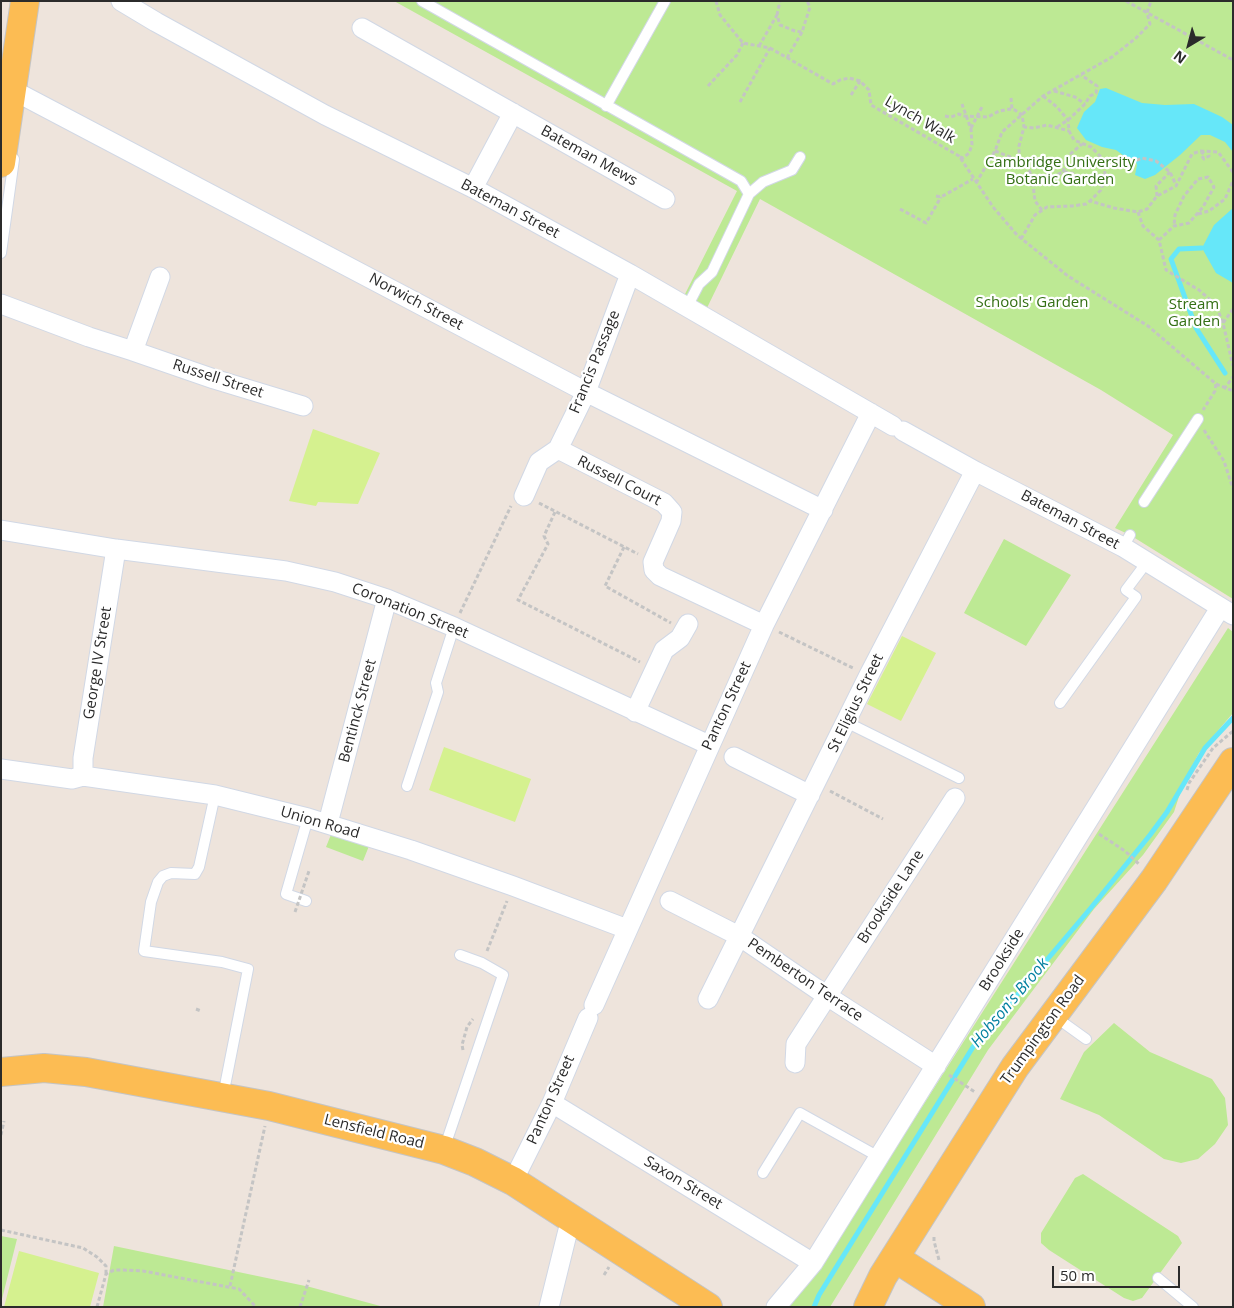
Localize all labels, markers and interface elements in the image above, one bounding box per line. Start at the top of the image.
north arrow [1164,20,1214,70]
text: N [1169,46,1190,68]
street label: Lynch Walk [881,93,959,147]
street label: Bateman Mews [537,122,641,190]
park label: Cambridge University Botanic Garden [985,154,1135,189]
street label: Bateman Street [458,175,562,243]
street label: Norwich Street [366,270,466,334]
park label: Schools' Garden [976,294,1088,312]
park label: Stream Garden [1168,296,1220,331]
street label: Francis Passage [566,308,624,416]
street label: Russell Street [170,356,266,402]
street label: Russell Court [574,452,664,510]
street label: Bateman Street [1018,486,1122,554]
street label: Coronation Street [349,579,471,643]
street label: George IV Street [80,605,116,721]
street label: St Eligius Street [824,651,888,755]
street label: Bentinck Street [336,657,380,765]
street label: Panton Street [699,659,755,753]
street label: Union Road [278,803,362,843]
street label: Brookside Lane [854,847,928,947]
street label: Brookside [976,925,1028,995]
street label: Pemberton Terrace [744,935,866,1025]
water label: Hobson's Brook [967,955,1053,1051]
street label: Trumpington Road [997,972,1089,1088]
street label: Panton Street [523,1053,579,1147]
street label: Lensfield Road [322,1111,426,1153]
street label: Saxon Street [640,1153,726,1213]
scale bar [1054,1256,1182,1288]
text: 50 m [1060,1265,1095,1285]

